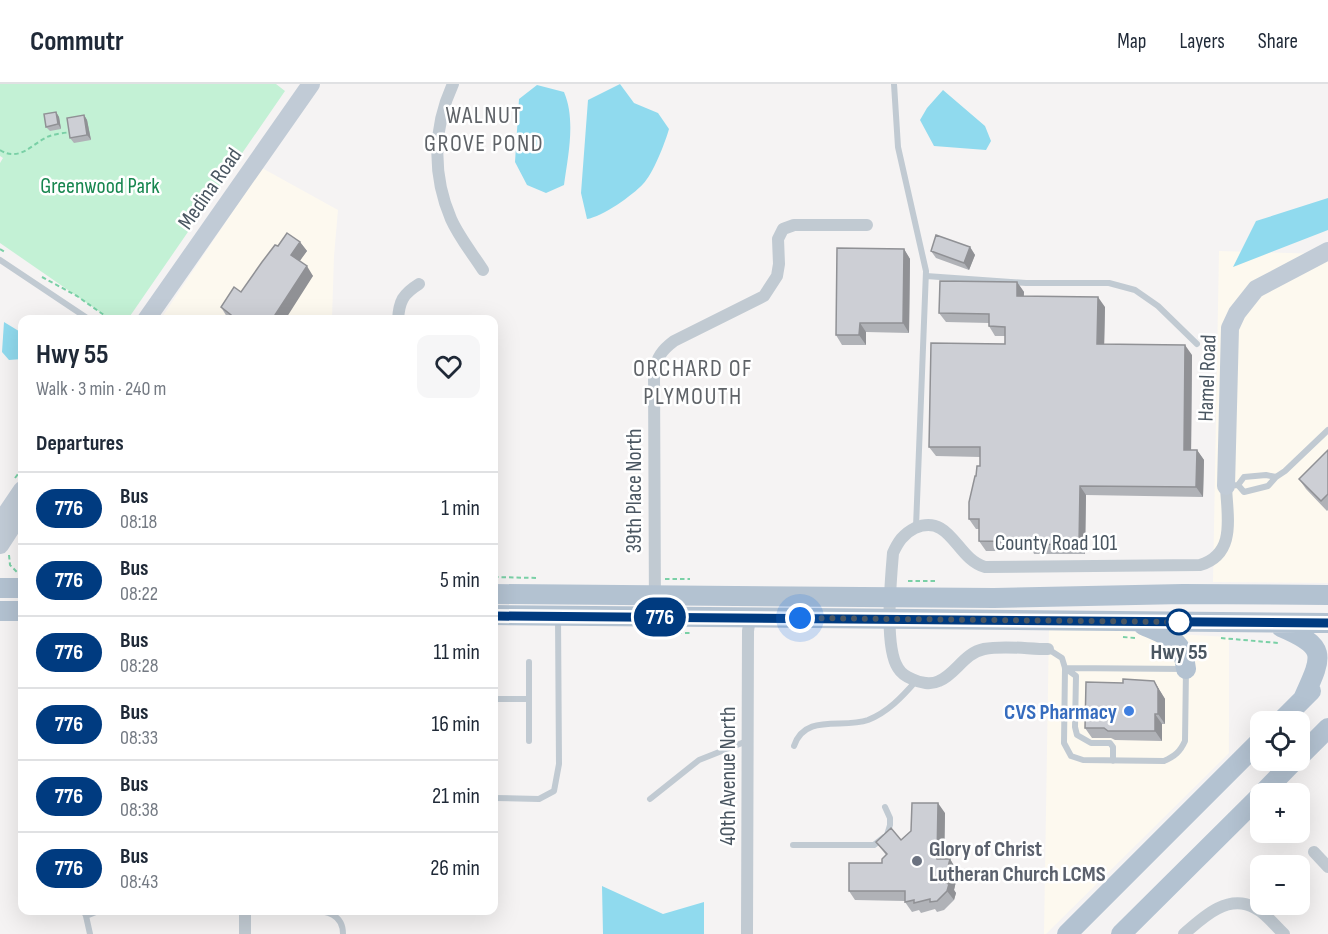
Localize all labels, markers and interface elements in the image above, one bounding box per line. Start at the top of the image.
text: Commutr [30,25,124,58]
text: Map [1117,29,1146,54]
text: Layers [1179,29,1225,54]
text: Share [1258,29,1298,54]
district label: WALNUT GROVE POND [424,101,544,158]
street label: Medina Road [172,143,248,235]
park label: Greenwood Park [40,173,160,200]
street label: Hamel Road [1192,334,1223,422]
button: heart [417,335,480,398]
text: Hwy 55 [36,338,109,371]
district label: ORCHARD OF PLYMOUTH [633,354,753,411]
text: Walk · 3 min · 240 m [36,377,166,401]
street label: 39th Place North [621,429,648,553]
text: Departures [36,430,124,457]
text: Bus [120,483,149,510]
text: 1 min [441,495,480,522]
text: 776 [55,496,83,521]
text: 08:18 [120,510,157,534]
street label: County Road 101 [995,530,1118,557]
text: Bus [120,555,149,582]
text: 5 min [440,567,480,594]
text: 776 [55,568,83,593]
text: 08:22 [120,582,158,606]
line badge: 776 [626,598,694,636]
your location [785,603,815,633]
text: 776 [646,605,674,630]
marker: Hwy 55 [1166,609,1192,635]
text: Bus [120,627,149,654]
text: 11 min [433,639,480,666]
place label: Hwy 55 [1150,639,1208,666]
text: 776 [55,640,83,665]
text: 08:28 [120,654,158,678]
text: Bus [120,699,149,726]
place label: CVS Pharmacy [1004,699,1117,726]
marker: CVS Pharmacy [1122,704,1136,718]
street label: 40th Avenue North [715,707,742,845]
text: 16 min [432,711,480,738]
map controls [1250,711,1310,915]
button: locate [1250,711,1310,771]
text: 776 [55,712,83,737]
text: 08:33 [120,726,158,750]
text: Bus [120,771,149,798]
text: 21 min [432,783,480,810]
button: + [1250,783,1310,843]
text: 776 [55,784,83,809]
text: 08:38 [120,798,159,822]
place label: Glory of Christ Lutheran Church LCMS [929,836,1106,888]
text: Bus [120,843,149,870]
marker: Glory of Christ Lutheran Church LCMS [910,854,924,868]
text: 26 min [430,855,480,882]
button: − [1250,855,1310,915]
text: 776 [55,856,83,881]
text: 08:43 [120,870,158,894]

